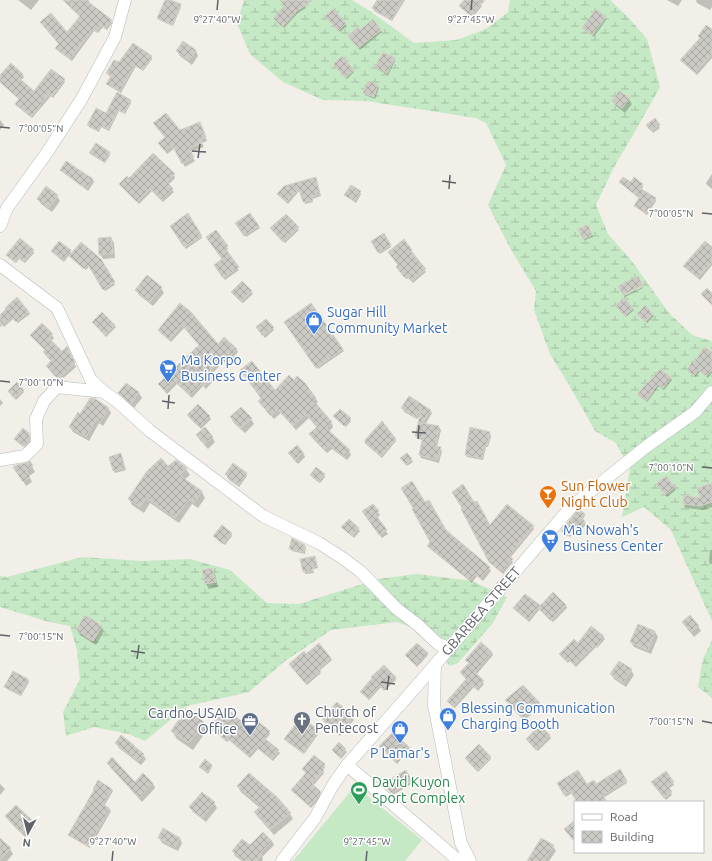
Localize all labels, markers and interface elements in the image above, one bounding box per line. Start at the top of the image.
text: 9°27'40"W [193,14,241,25]
text: 9°27'45"W [447,14,495,25]
text: 7°00'05"N [19,123,63,134]
text: 7°00'05"N [649,208,693,219]
place label: Sugar Hill Community Market [327,304,448,336]
shop icon: Sugar Hill Community Market [304,310,324,335]
place label: Ma Korpo Business Center [181,352,282,384]
supermarket icon: Ma Korpo Business Center [158,358,178,383]
text: 7°00'10"N [19,377,63,388]
text: 7°00'10"N [649,462,693,473]
place label: Sun Flower Night Club [561,478,631,510]
bar icon: Sun Flower Night Club [538,484,558,509]
place label: Ma Nowah's Business Center [563,522,664,554]
supermarket icon: Ma Nowah's Business Center [540,528,560,553]
street label: GBARBEA STREET [438,563,524,659]
text: 7°00'15"N [19,631,63,642]
place label: Blessing Communication Charging Booth [461,700,615,732]
place label: Church of Pentecost [315,704,379,736]
place label: Cardno-USAID Office [148,705,237,737]
shop icon: Blessing Communication Charging Booth [438,706,458,731]
church icon: Church of Pentecost [292,710,312,735]
office icon: Cardno-USAID Office [240,711,260,736]
text: 7°00'15"N [649,716,693,727]
shop icon: P Lamar's [390,719,410,744]
place label: P Lamar's [370,745,430,761]
place label: David Kuyon Sport Complex [372,774,465,806]
sports icon: David Kuyon Sport Complex [349,780,369,805]
legend [574,801,704,853]
text: Road [610,810,638,823]
north arrow [8,813,48,853]
text: Building [610,830,654,843]
text: N [22,836,32,849]
text: 9°27'40"W [89,836,137,847]
text: 9°27'45"W [343,836,391,847]

